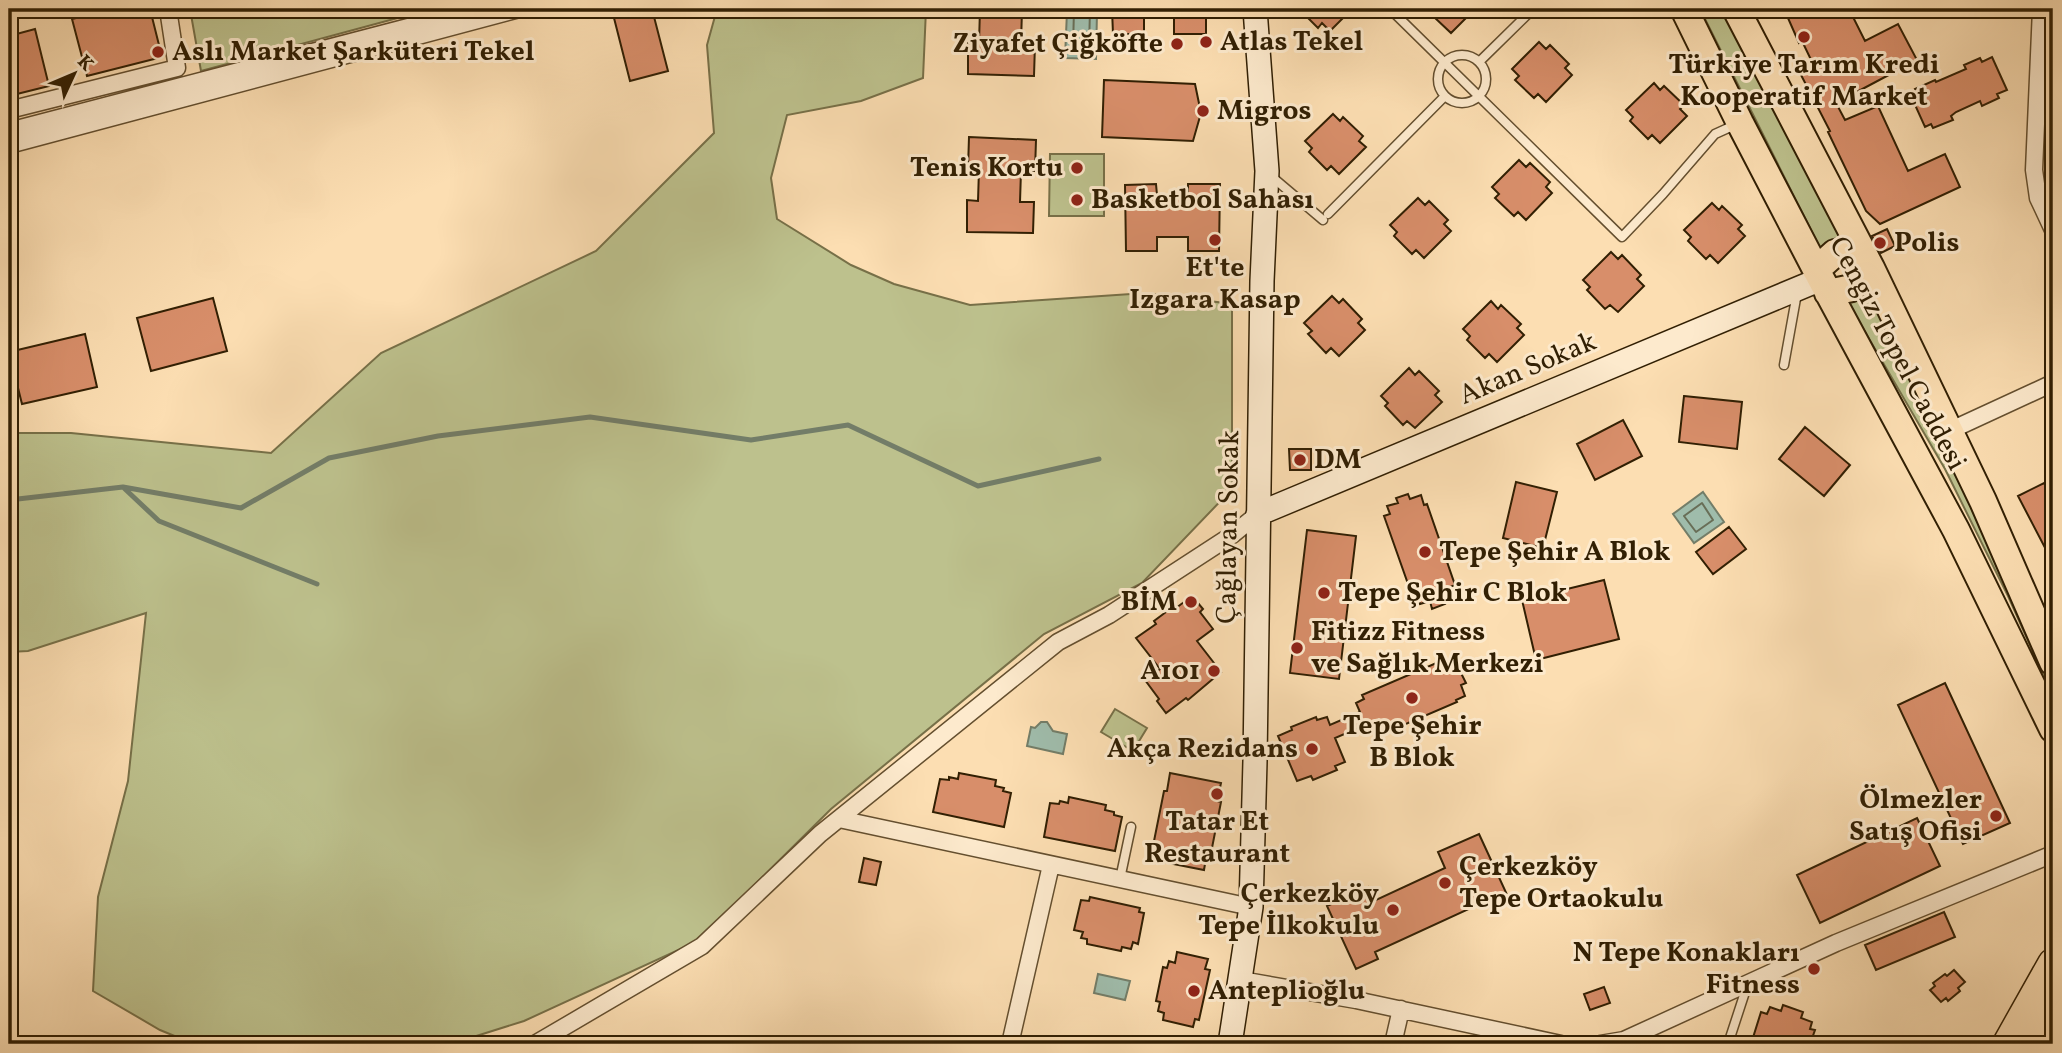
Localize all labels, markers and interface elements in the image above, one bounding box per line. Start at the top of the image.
place label: Atlas Tekel [1220,23,1363,62]
place label: Ziyafet Çiğköfte [952,25,1163,64]
marker: Türkiye Tarım Kredi Kooperatif Market [1796,29,1812,45]
place label: Aslı Market Şarküteri Tekel [172,33,534,72]
marker: Atlas Tekel [1198,34,1214,50]
marker: Ziyafet Çiğköfte [1169,36,1185,52]
north arrow [38,38,108,108]
marker: Aslı Market Şarküteri Tekel [150,44,166,60]
place label: Türkiye Tarım Kredi Kooperatif Market [1668,46,1940,117]
text: K [71,50,99,78]
place label: Migros [1217,92,1312,131]
marker: Migros [1195,103,1211,119]
place label: Tenis Kortu [910,149,1063,188]
marker: Tenis Kortu [1069,160,1085,176]
place label: Basketbol Sahası [1091,181,1314,220]
marker: Basketbol Sahası [1069,192,1085,208]
place label: Polis [1894,224,1960,263]
street label: Cengiz Topel Caddesi [1819,230,1975,478]
marker: Et'te Izgara Kasap [1207,232,1223,248]
marker: Polis [1872,235,1888,251]
place label: Et'te Izgara Kasap [1129,249,1301,320]
street label: Akan Sokak [1453,323,1603,415]
street label: Çağlayan Sokak [1208,430,1250,624]
place label: DM [1314,441,1361,480]
marker: DM [1292,452,1308,468]
place label: Tepe Şehir A Blok [1439,533,1670,572]
marker: Tepe Şehir A Blok [1417,544,1433,560]
place label: Tepe Şehir C Blok [1338,574,1568,613]
place label: BİM [1120,583,1177,622]
marker: Tepe Şehir C Blok [1316,585,1332,601]
marker: BİM [1183,594,1199,610]
place label: Fitizz Fitness ve Sağlık Merkezi [1311,613,1544,684]
marker: Fitizz Fitness ve Sağlık Merkezi [1289,640,1305,656]
place label: A101 [1140,652,1200,691]
marker: A101 [1206,663,1222,679]
marker: Tepe Şehir B Blok [1404,690,1420,706]
place label: Tepe Şehir B Blok [1342,707,1482,778]
place label: Akça Rezidans [1107,730,1298,769]
marker: Akça Rezidans [1304,741,1320,757]
place label: Ölmezler Satış Ofisi [1849,781,1982,852]
marker: Tatar Et Restaurant [1209,786,1225,802]
place label: Tatar Et Restaurant [1144,803,1290,874]
marker: Ölmezler Satış Ofisi [1988,808,2004,824]
place label: Çerkezköy Tepe Ortaokulu [1459,848,1663,919]
place label: Çerkezköy Tepe İlkokulu [1198,875,1379,946]
marker: Çerkezköy Tepe Ortaokulu [1437,875,1453,891]
marker: Çerkezköy Tepe İlkokulu [1385,902,1401,918]
place label: N Tepe Konakları Fitness [1573,934,1800,1005]
marker: N Tepe Konakları Fitness [1806,961,1822,977]
place label: Anteplioğlu [1208,972,1365,1011]
marker: Anteplioğlu [1186,983,1202,999]

